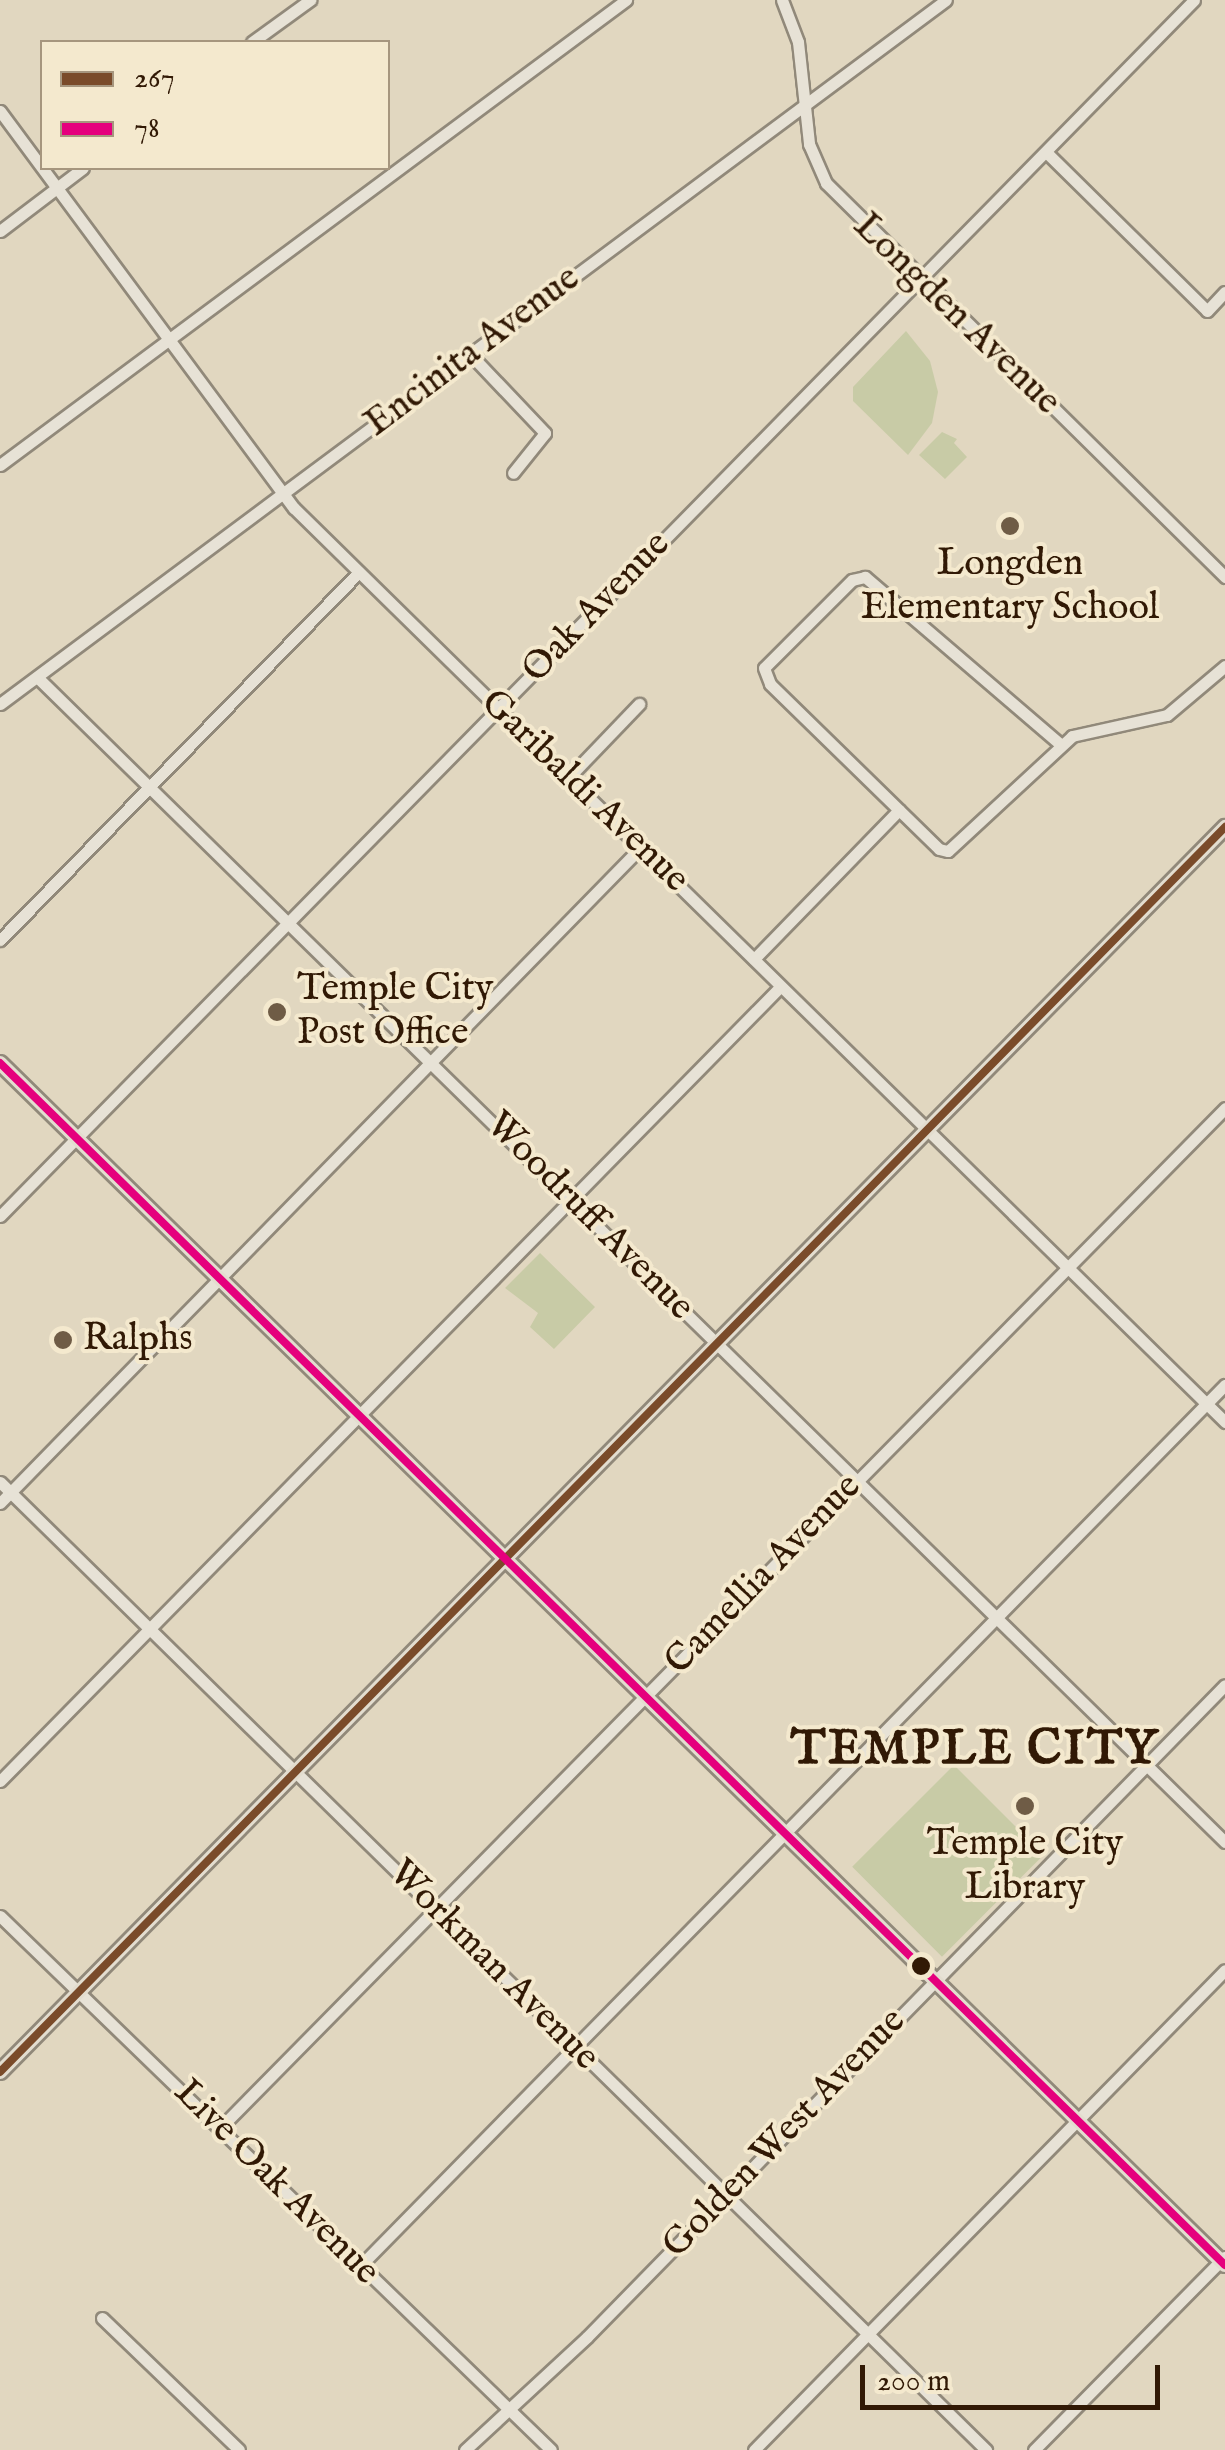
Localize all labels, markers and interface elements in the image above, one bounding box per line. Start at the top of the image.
legend [40,40,390,170]
text: 267 [134,60,175,98]
text: 78 [134,110,160,148]
street label: Longden Avenue [843,205,1069,425]
street label: Encinita Avenue [357,256,589,448]
marker: Longden Elementary School [999,515,1021,537]
street label: Oak Avenue [514,523,680,693]
place label: Longden Elementary School [861,542,1159,632]
street label: Garibaldi Avenue [470,681,698,903]
place label: Temple City Post Office [297,967,493,1056]
marker: Temple City Post Office [266,1001,288,1023]
street label: Woodruff Avenue [475,1103,703,1331]
place label: Ralphs [83,1317,193,1363]
marker: Ralphs [52,1329,74,1351]
street label: Camellia Avenue [657,1465,871,1685]
district label: TEMPLE CITY [791,1722,1159,1780]
marker: Temple City Library [1014,1795,1036,1817]
place label: Temple City Library [927,1822,1123,1912]
street label: Workman Avenue [378,1851,608,2081]
unlabelled marker [911,1956,931,1976]
street label: Golden West Avenue [654,2000,916,2268]
street label: Live Oak Avenue [164,2071,388,2295]
scale bar [865,2345,1165,2407]
text: 200 m [877,2363,950,2401]

